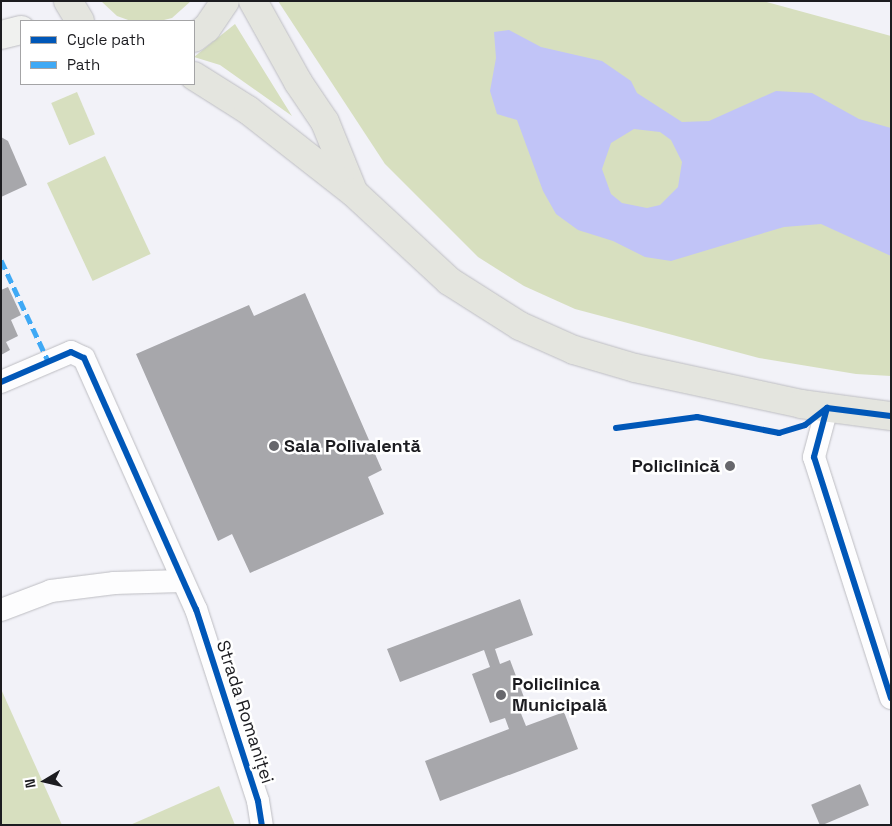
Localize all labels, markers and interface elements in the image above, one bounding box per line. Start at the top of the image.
legend [20,20,195,85]
text: Cycle path [67,30,145,49]
text: Path [67,55,100,74]
place label: Sala Polivalentă [284,435,421,457]
marker: Sala Polivalentă [268,440,280,452]
place label: Policlinică [632,455,720,477]
marker: Policlinică [724,460,736,472]
street label: Strada Romaniței [212,638,278,786]
place label: Policlinica Municipală [512,674,607,716]
marker: Policlinica Municipală [494,688,508,702]
north arrow [20,756,70,806]
text: N [21,777,40,789]

